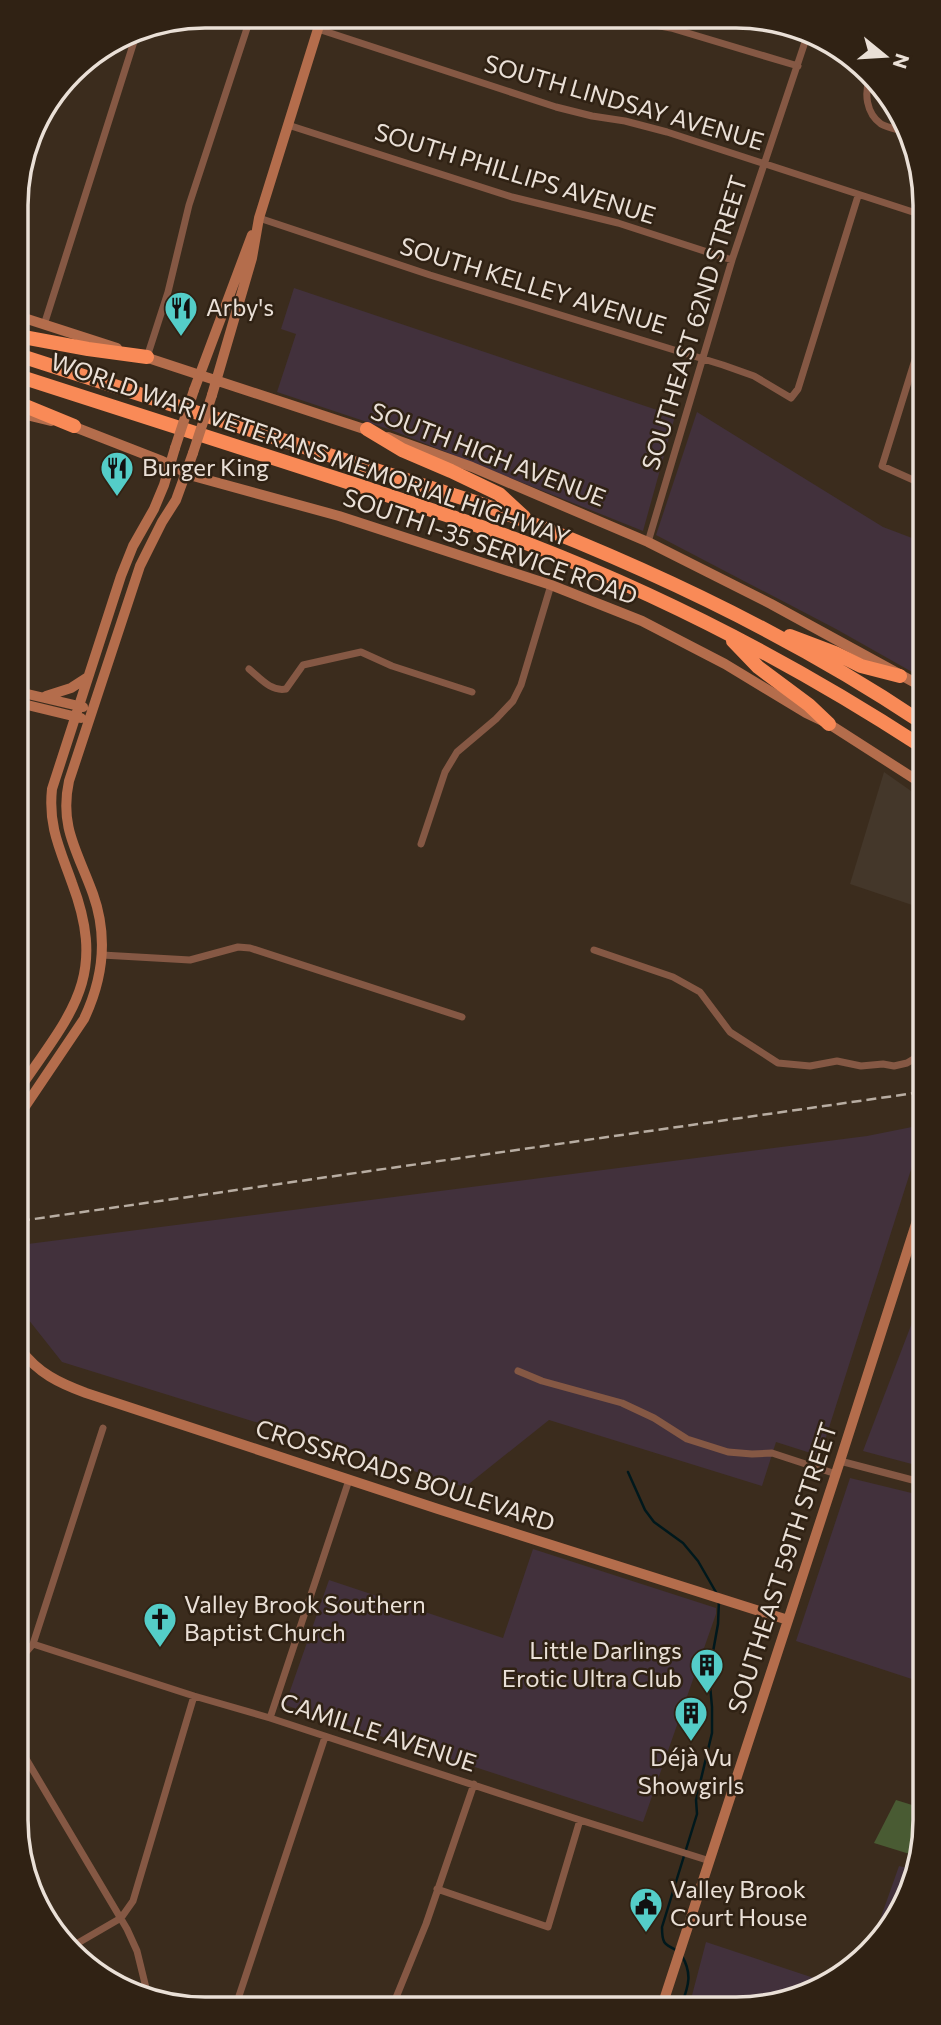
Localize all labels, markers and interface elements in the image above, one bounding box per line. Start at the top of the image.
north arrow [850,21,920,91]
street label: SOUTH LINDSAY AVENUE [481,48,768,155]
text: N [889,51,915,72]
street label: SOUTH PHILLIPS AVENUE [371,116,659,229]
street label: SOUTHEAST 62ND STREET [635,172,752,473]
street label: SOUTH KELLEY AVENUE [397,230,670,339]
restaurant icon: Arby's [162,289,200,338]
place label: Arby's [206,292,274,321]
street label: WORLD WAR I VETERANS MEMORIAL HIGHWAY [47,346,574,551]
street label: SOUTH HIGH AVENUE [367,395,610,512]
restaurant icon: Burger King [98,449,136,498]
place label: Burger King [142,452,269,481]
street label: SOUTH I-35 SERVICE ROAD [340,482,641,610]
street label: CROSSROADS BOULEVARD [252,1412,559,1537]
street label: SOUTHEAST 59TH STREET [721,1419,842,1716]
place label: Valley Brook Southern Baptist Church [184,1589,426,1646]
church icon: Valley Brook Southern Baptist Church [141,1600,179,1649]
place label: Little Darlings Erotic Ultra Club [502,1635,682,1692]
building icon: Little Darlings Erotic Ultra Club [688,1646,726,1695]
street label: CAMILLE AVENUE [277,1686,480,1777]
building icon: Déjà Vu Showgirls [672,1694,710,1743]
place label: Déjà Vu Showgirls [638,1742,744,1799]
place label: Valley Brook Court House [670,1874,808,1931]
public building icon: Valley Brook Court House [627,1885,665,1934]

